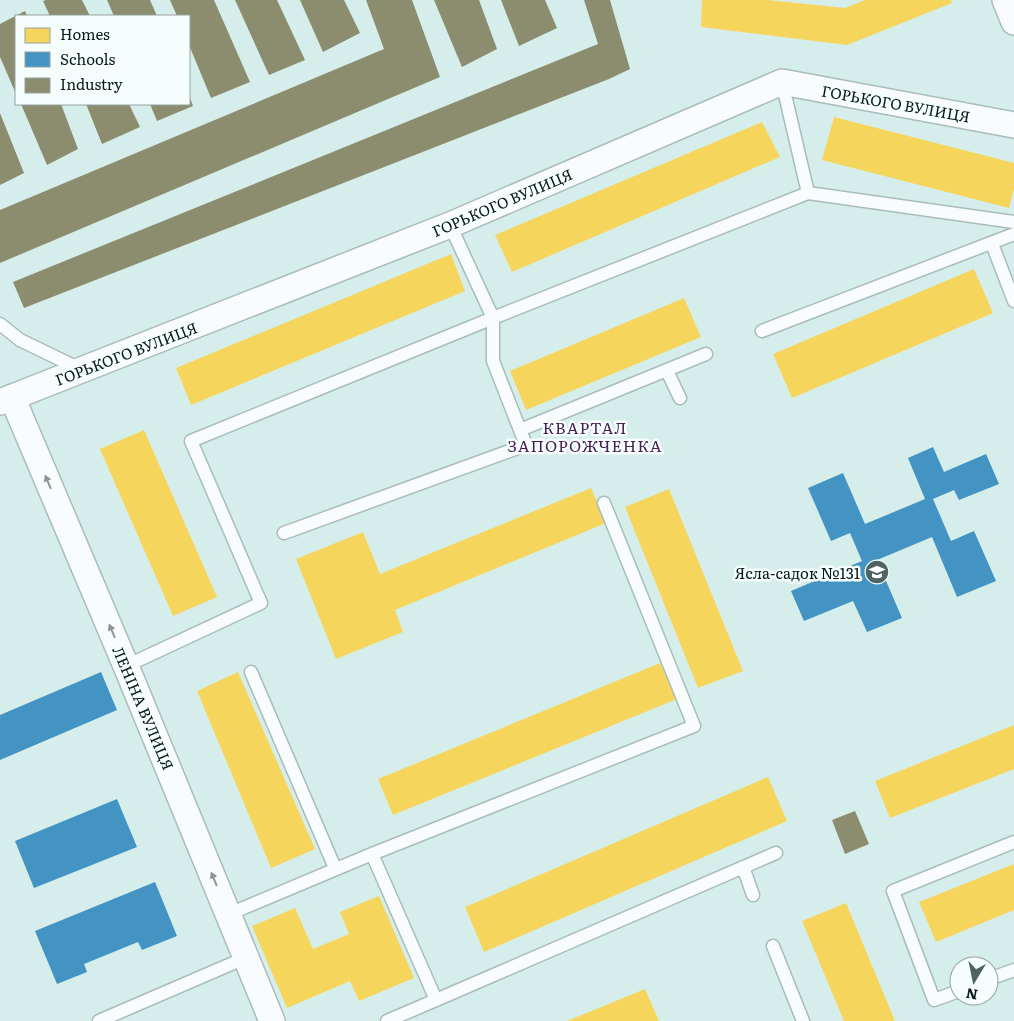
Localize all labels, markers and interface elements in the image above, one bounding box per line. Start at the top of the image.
legend [15,15,190,105]
text: Homes [60,22,110,45]
text: Schools [60,47,116,70]
text: Industry [60,72,123,95]
street label: ГОРЬКОГО ВУЛИЦЯ [820,79,972,127]
street label: ГОРЬКОГО ВУЛИЦЯ [428,162,576,242]
street label: ГОРЬКОГО ВУЛИЦЯ [52,315,200,391]
district label: КВАРТАЛ ЗАПОРОЖЧЕНКА [507,415,663,457]
one-way arrow [43,475,51,489]
school or university icon: Ясла-садок №131 [864,559,890,585]
place label: Ясла-садок №131 [735,561,860,584]
one-way arrow [107,624,115,639]
street label: ЛЕНІНА ВУЛИЦЯ [108,642,180,774]
one-way arrow [210,871,218,886]
north arrow [949,956,999,1006]
text: N [964,984,979,1006]

